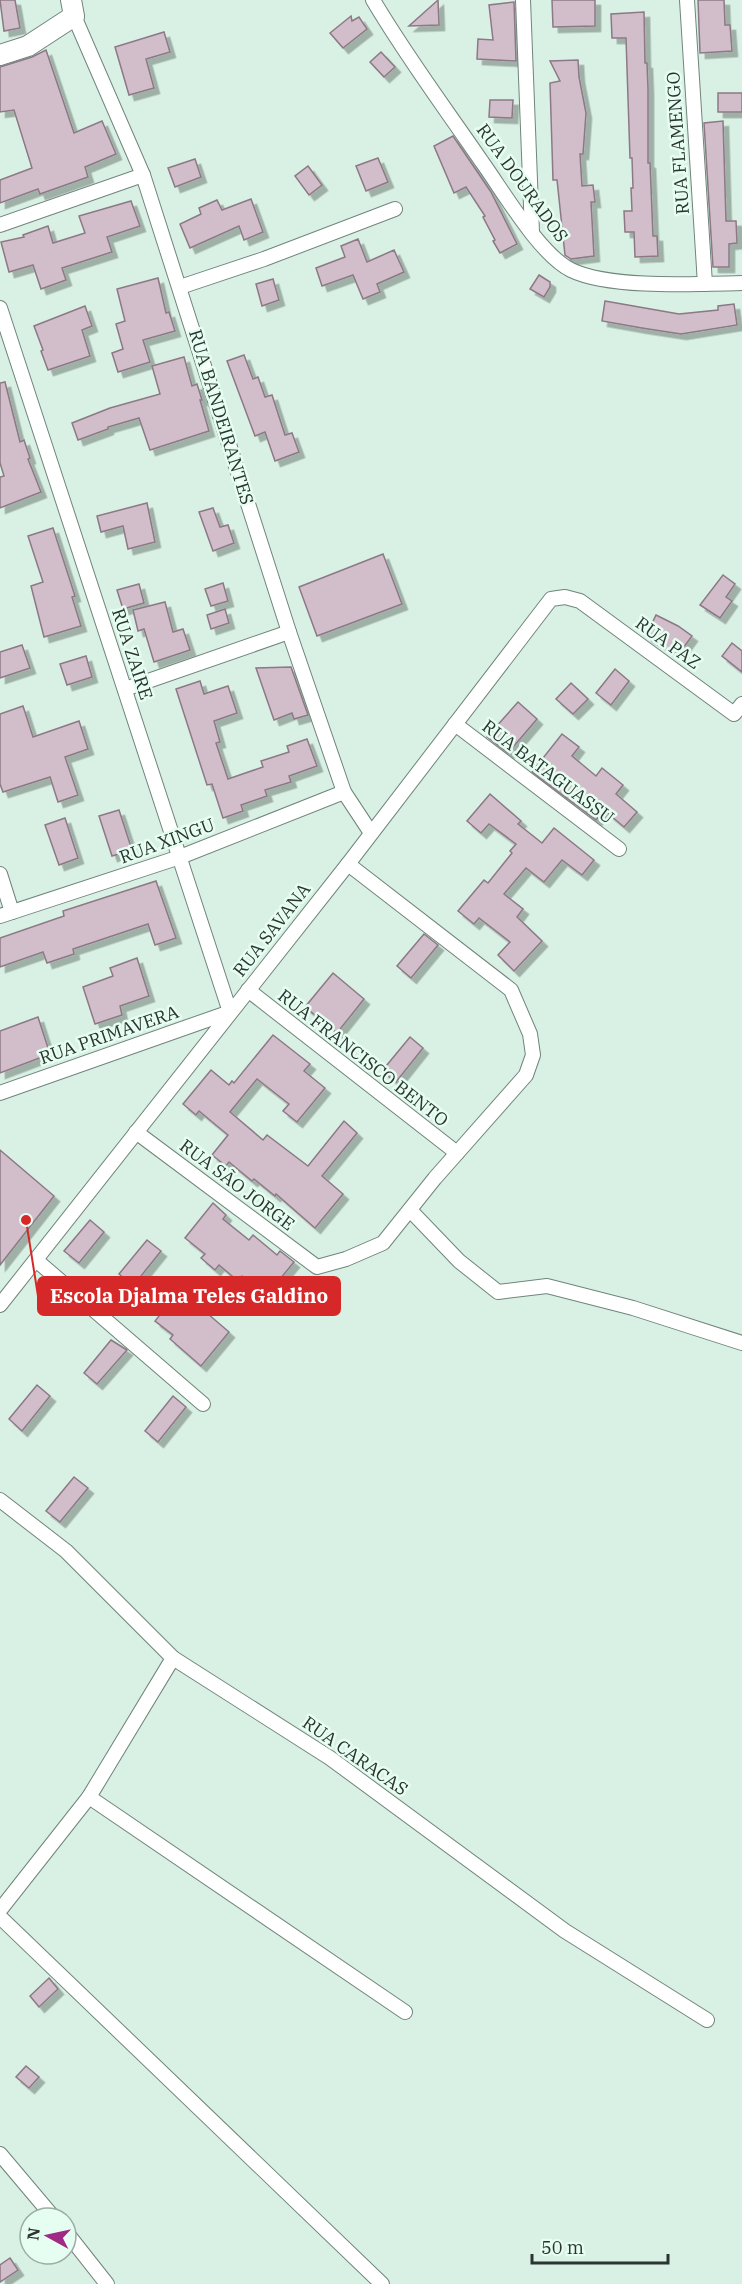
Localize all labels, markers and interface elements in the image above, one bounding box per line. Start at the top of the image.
street label: RUA FLAMENGO [661,71,694,215]
street label: RUA DOURADOS [472,119,573,247]
street label: RUA BANDEIRANTES [184,326,259,507]
street label: RUA ZAIRE [107,605,158,703]
street label: RUA PAZ [631,611,706,674]
street label: RUA BATAGUASSU [478,714,619,829]
street label: RUA XINGU [116,813,218,868]
street label: RUA SAVANA [228,878,316,981]
street label: RUA FRANCISCO BENTO [273,984,453,1131]
street label: RUA PRIMAVERA [36,1000,182,1069]
street label: RUA SÃO JORGE [175,1134,299,1235]
callout: Escola Djalma Teles Galdino [38,1277,340,1315]
text: Escola Djalma Teles Galdino [50,1282,328,1309]
street label: RUA CARACAS [298,1711,412,1800]
north arrow [18,2206,78,2266]
text: N [22,2226,44,2242]
scale bar [532,2227,668,2265]
text: 50 m [541,2236,584,2259]

